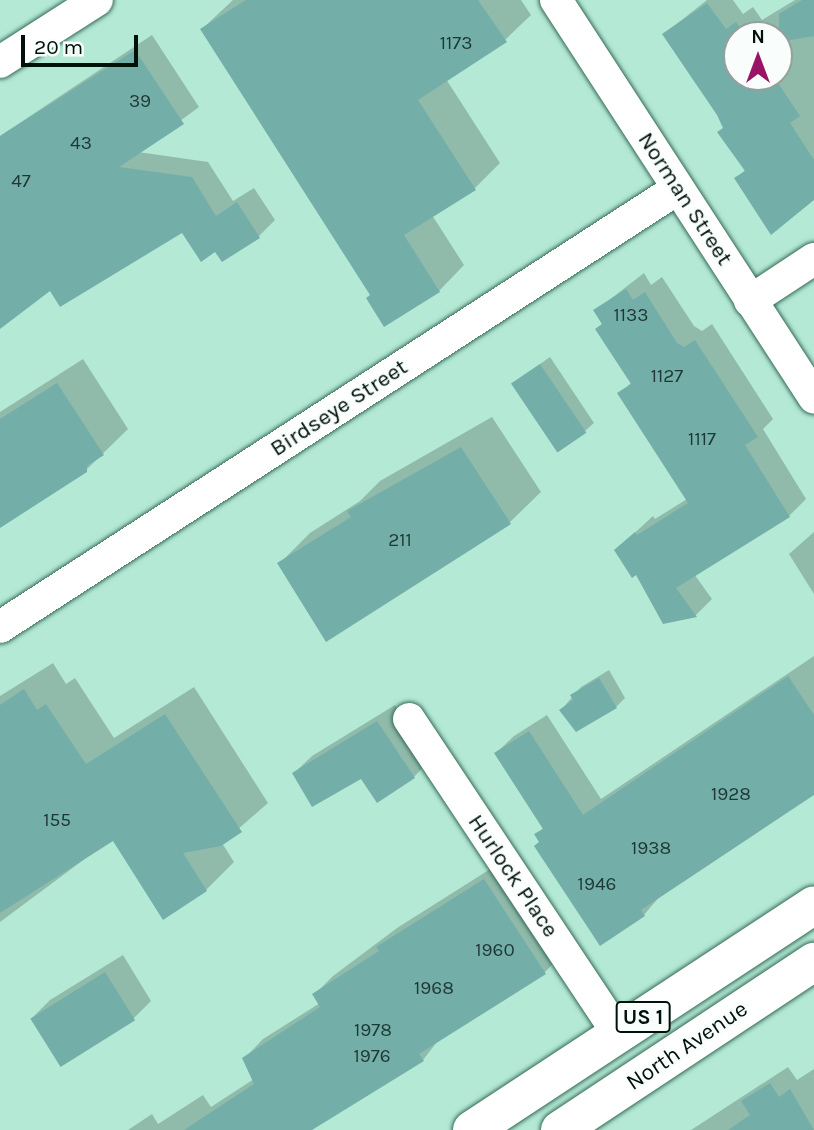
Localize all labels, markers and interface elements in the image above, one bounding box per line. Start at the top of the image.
scale bar [24,21,142,65]
north arrow [723,21,793,91]
text: N [751,26,765,48]
house number: 1173 [440,33,472,55]
text: 20 m [34,35,83,59]
house number: 39 [129,91,151,113]
street label: Norman Street [632,127,738,271]
house number: 43 [70,133,92,155]
house number: 47 [11,171,31,193]
house number: 1133 [614,305,648,327]
street label: Birdseye Street [265,353,413,463]
house number: 1127 [651,366,683,388]
house number: 1117 [688,429,716,451]
house number: 211 [388,530,412,552]
house number: 1928 [711,784,751,806]
street label: Hurlock Place [462,809,564,943]
house number: 155 [43,810,71,832]
house number: 1938 [631,838,671,860]
house number: 1946 [578,874,616,896]
house number: 1960 [475,940,515,962]
house number: 1968 [414,978,454,1000]
street label: North Avenue [621,995,753,1097]
road number: US 1 [615,1000,671,1034]
house number: 1978 [354,1020,392,1042]
house number: 1976 [353,1046,391,1068]

